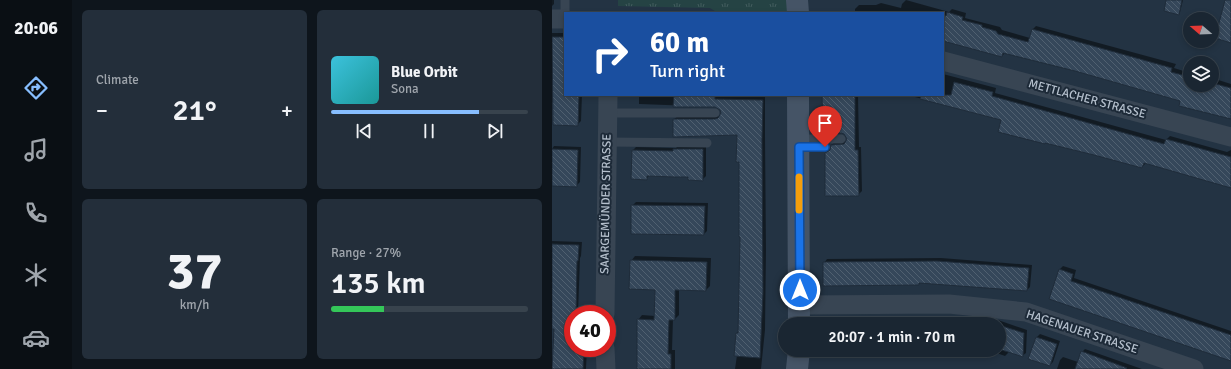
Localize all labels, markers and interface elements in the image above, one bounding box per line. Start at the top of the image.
north arrow [1183,12,1219,48]
map controls [1183,12,1219,92]
text: 20:06 [14,17,58,39]
text: 60 m [650,26,709,60]
icon: right [584,28,636,80]
button: layers [1183,56,1219,92]
text: Turn right [650,60,725,82]
text: Blue Orbit [391,63,458,81]
text: Climate [96,72,139,88]
icon: directions [22,74,50,102]
street label: METTLACHER STRASSE [1027,76,1148,122]
text: Sona [391,81,419,97]
text: 21° [173,92,216,129]
text: − [96,97,108,124]
text: + [281,97,293,124]
pin [808,106,842,147]
icon: arrive [814,112,836,134]
icon: previous [353,120,375,142]
icon: pause [418,120,440,142]
icon: next [484,120,506,142]
street label: SAARGEMÜNDER STRASSE [597,134,615,274]
icon: music [22,136,50,164]
icon: phone [22,199,50,227]
text: 37 [166,239,223,303]
text: Range · 27% [331,245,401,261]
icon: climate [22,261,50,289]
text: 135 km [331,265,426,302]
position arrow [779,269,821,311]
text: km/h [180,297,209,313]
speed limit sign: 40 [564,305,616,357]
street label: HAGENAUER STRASSE [1024,307,1140,357]
icon: car [22,324,50,352]
text: 20:07 · 1 min · 70 m [829,328,955,346]

